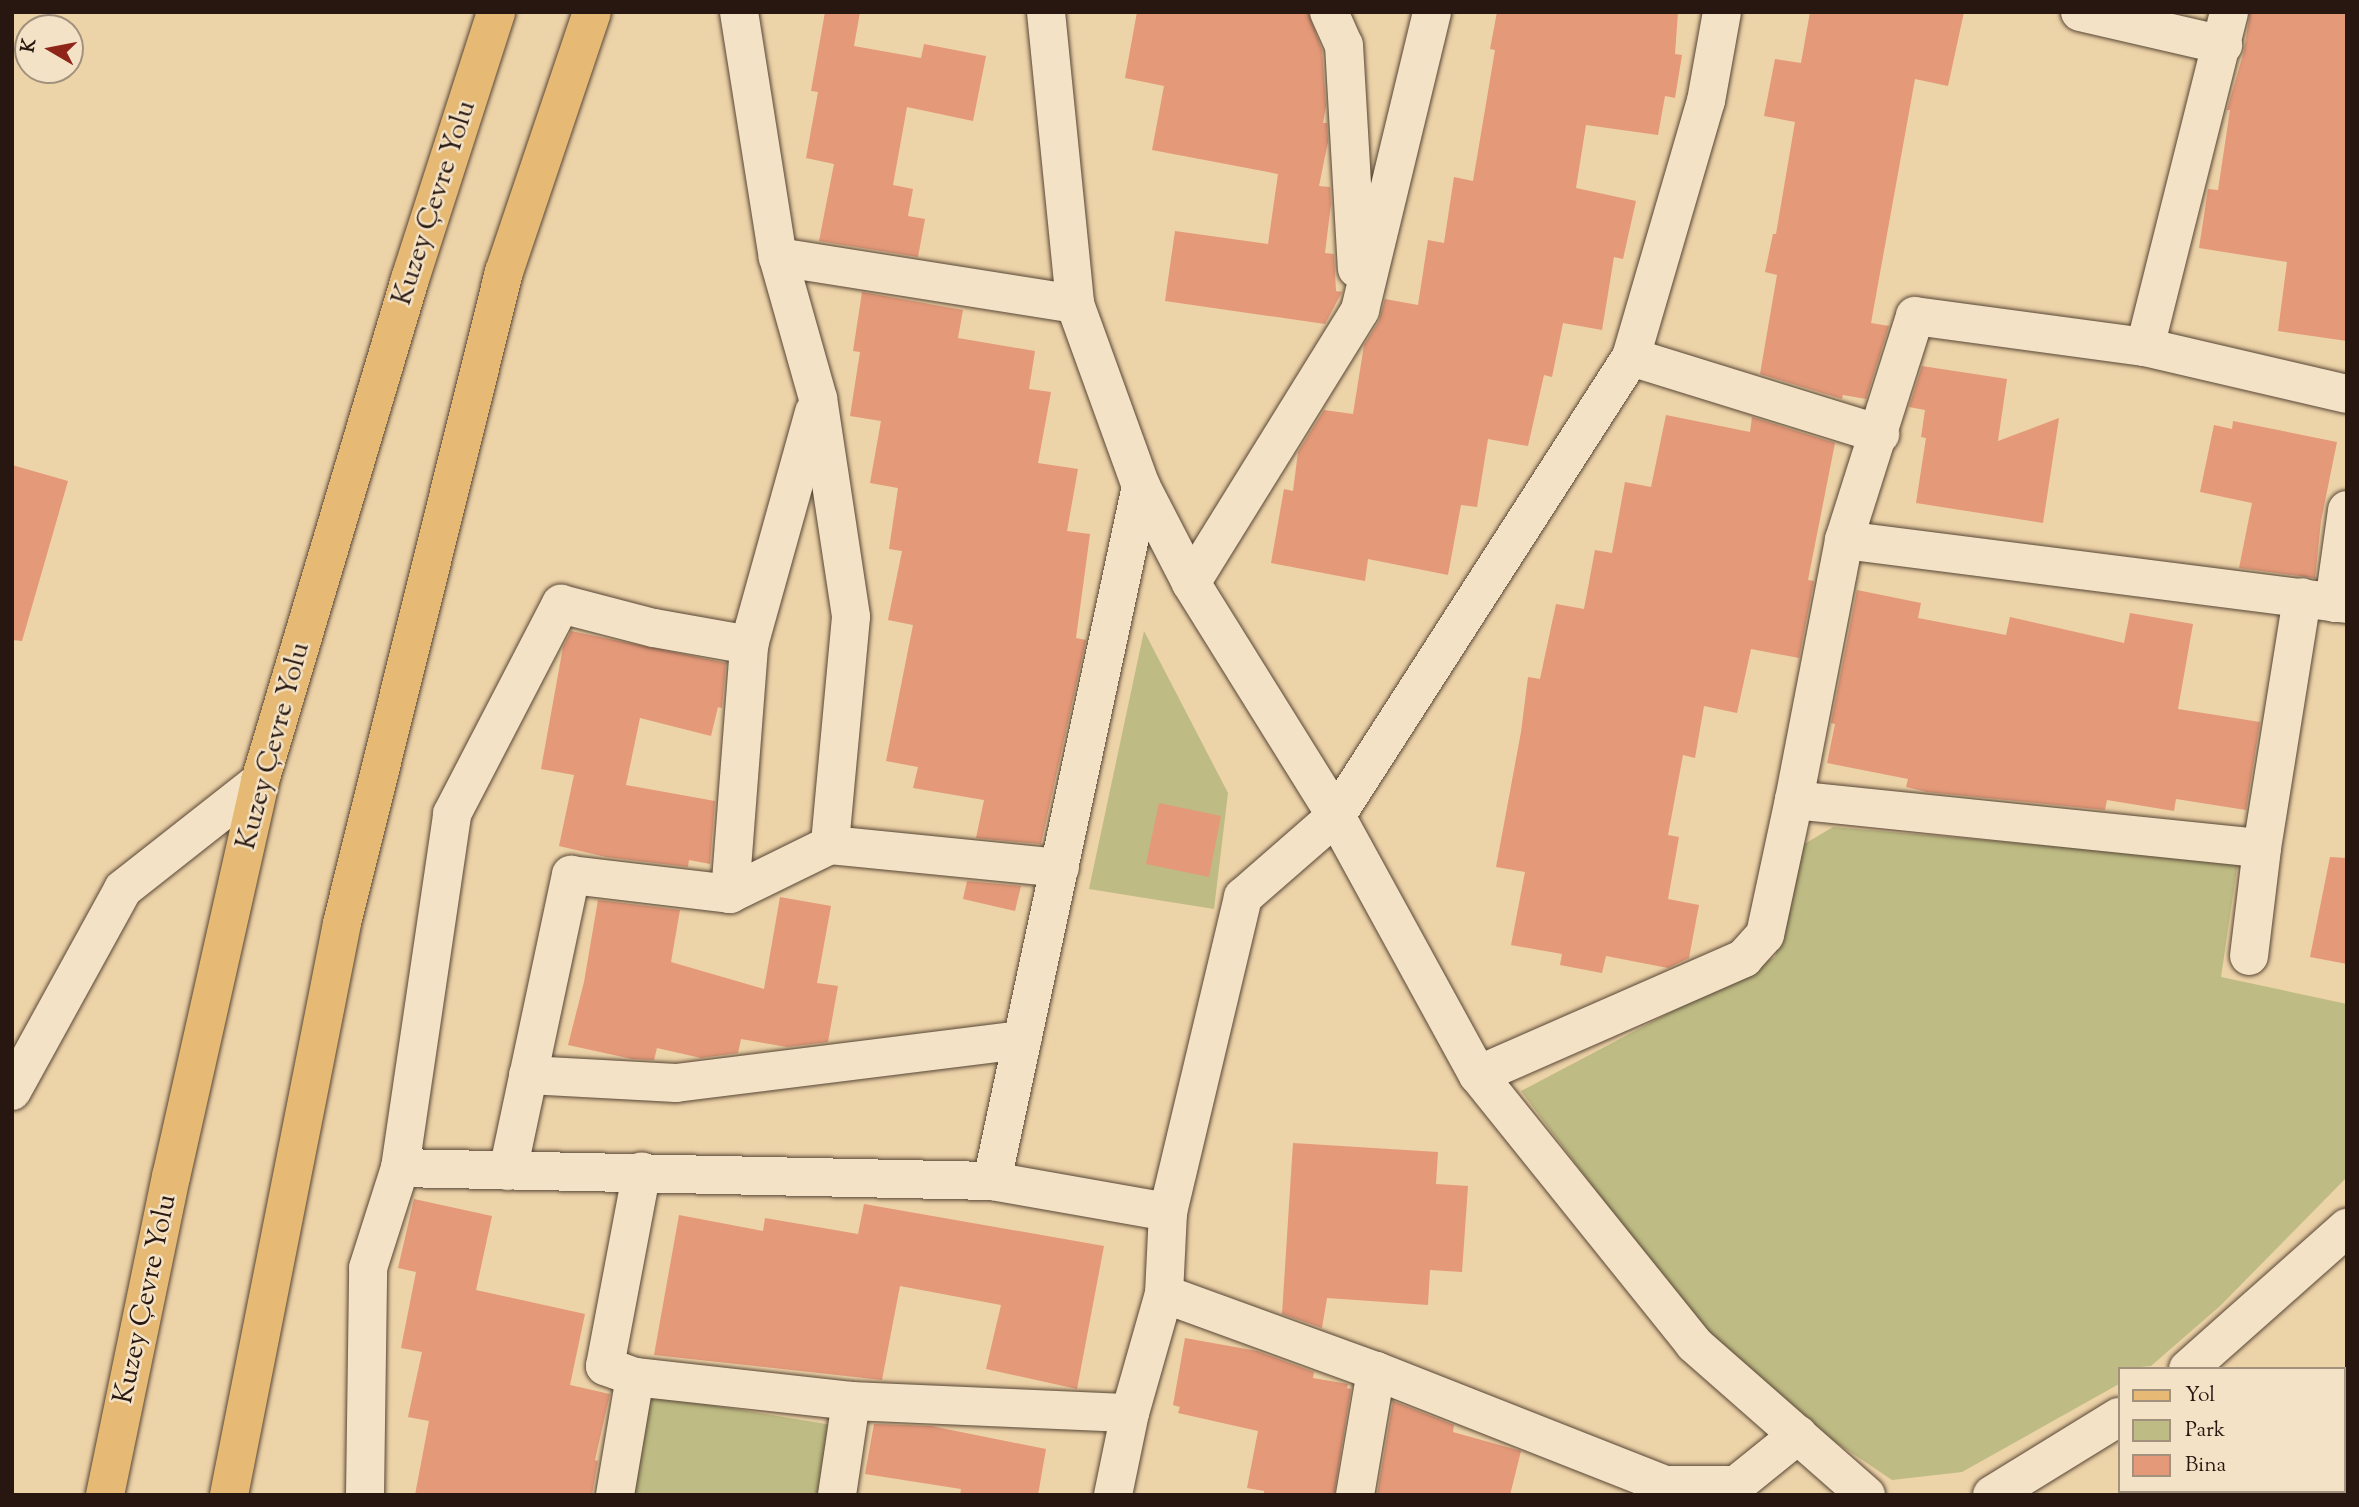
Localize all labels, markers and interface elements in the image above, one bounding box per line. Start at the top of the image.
north arrow [14,14,84,84]
text: K [15,36,44,55]
street label: Kuzey Çevre Yolu [386,96,484,310]
street label: Kuzey Çevre Yolu [230,639,318,853]
street label: Kuzey Çevre Yolu [107,1191,185,1407]
legend [2118,1367,2345,1493]
text: Yol [2185,1381,2215,1411]
text: Park [2185,1416,2225,1446]
text: Bina [2185,1451,2226,1481]

